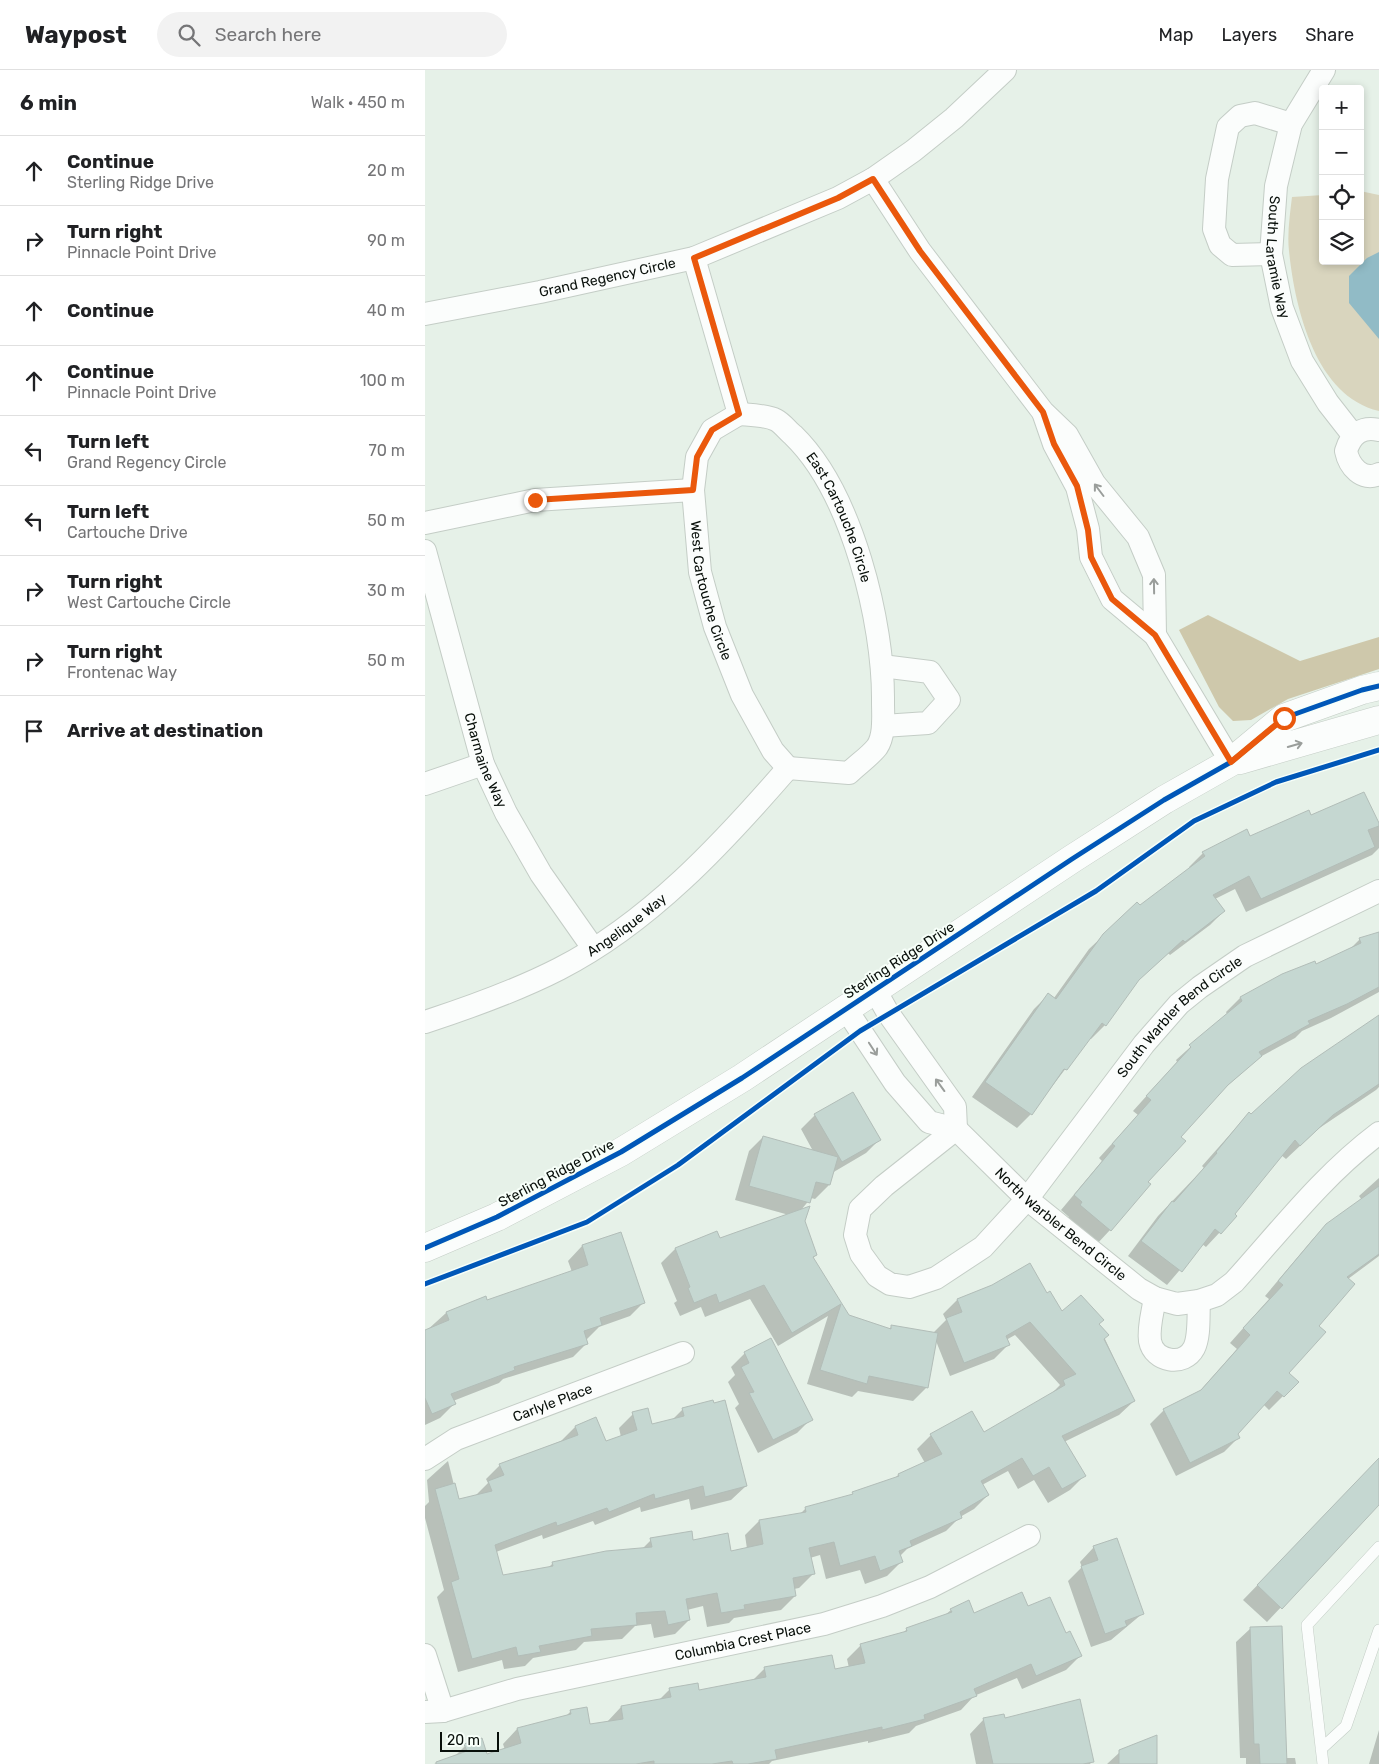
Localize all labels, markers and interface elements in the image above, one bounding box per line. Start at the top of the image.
search box [157,12,507,57]
text: Waypost [25,21,127,49]
icon: search [175,21,203,49]
text: Search here [215,23,321,46]
text: Map [1159,24,1194,46]
text: Layers [1222,24,1277,46]
text: Share [1305,24,1354,46]
map controls [1319,85,1364,265]
button: + [1319,85,1364,130]
text: 6 min [20,90,77,115]
text: Walk · 450 m [311,93,405,112]
button: − [1319,130,1364,175]
text: Continue [67,150,154,173]
icon: ahead [20,157,48,185]
text: 20 m [367,161,405,180]
text: Sterling Ridge Drive [67,173,214,192]
button: locate [1319,175,1364,220]
street label: South Laramie Way [1262,195,1293,322]
text: Turn right [67,220,162,243]
button: layers [1319,220,1364,265]
icon: right [20,227,48,255]
text: 90 m [367,231,405,250]
text: Pinnacle Point Drive [67,243,216,262]
street label: Grand Regency Circle [537,254,678,301]
icon: ahead [20,297,48,325]
text: Continue [67,299,154,322]
text: 40 m [367,301,405,320]
text: Continue [67,360,154,383]
icon: ahead [20,367,48,395]
text: 100 m [360,371,405,390]
text: Pinnacle Point Drive [67,383,216,402]
text: Turn left [67,430,149,453]
icon: left [20,437,48,465]
text: 70 m [368,441,405,460]
street label: East Cartouche Circle [802,449,874,584]
text: Grand Regency Circle [67,453,226,472]
one-way arrow [1094,483,1104,497]
route end [524,489,547,512]
text: Turn left [67,500,149,523]
icon: left [20,507,48,535]
text: 50 m [367,511,405,530]
street label: West Cartouche Circle [687,520,735,663]
text: Cartouche Drive [67,523,188,542]
text: Turn right [67,570,162,593]
icon: right [20,577,48,605]
one-way arrow [1149,578,1159,594]
text: 30 m [367,581,405,600]
text: West Cartouche Circle [67,593,231,612]
text: Turn right [67,640,162,663]
icon: right [20,647,48,675]
text: 50 m [367,651,405,670]
text: Frontenac Way [67,663,177,682]
route start [1273,707,1296,730]
street label: Charmaine Way [460,711,510,811]
icon: arrive [20,717,48,745]
text: Arrive at destination [67,719,263,742]
one-way arrow [1286,739,1302,749]
street label: Angelique Way [584,890,670,960]
street label: Sterling Ridge Drive [841,918,958,1003]
street label: South Warbler Bend Circle [1114,953,1246,1081]
one-way arrow [868,1042,878,1056]
one-way arrow [935,1078,945,1092]
street label: Sterling Ridge Drive [495,1136,617,1211]
street label: North Warbler Bend Circle [991,1164,1130,1285]
street label: Carlyle Place [510,1380,595,1426]
street label: Columbia Crest Place [673,1619,813,1664]
scale bar [440,1729,499,1752]
text: 20 m [447,1732,480,1749]

